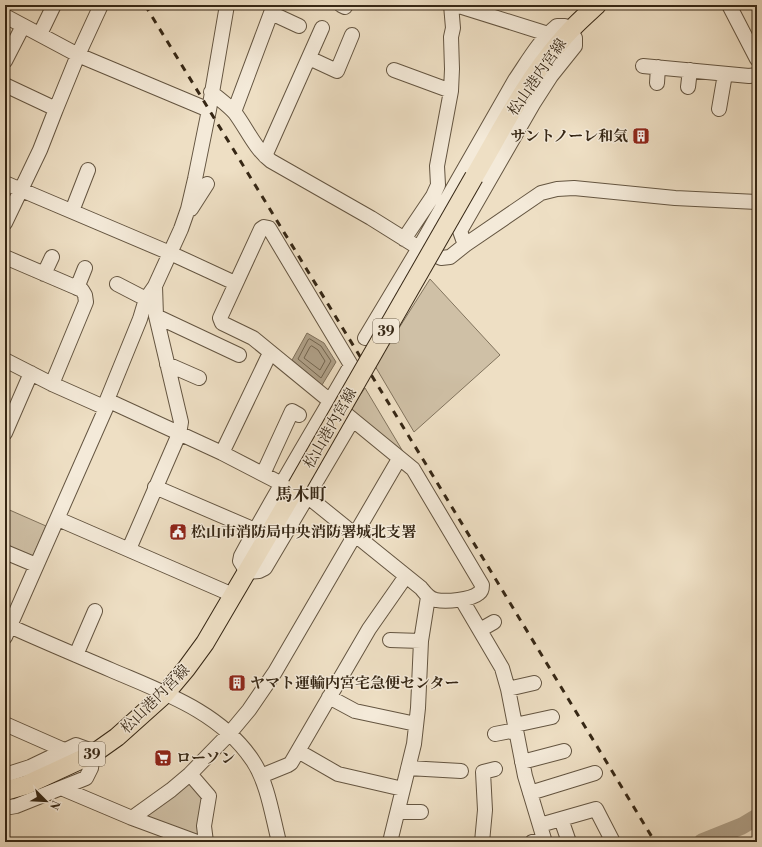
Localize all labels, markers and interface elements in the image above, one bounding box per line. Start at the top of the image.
street label: 松山港内宮線 [504,35,571,120]
building icon: サントノーレ和気 [631,126,651,146]
place label: サントノーレ和気 [510,127,628,146]
road number: 39 [373,319,399,343]
street label: 松山港内宮線 [300,385,361,472]
district label: 馬木町 [276,484,327,506]
public building icon: 松山市消防局中央消防署城北支署 [168,522,188,542]
place label: 松山市消防局中央消防署城北支署 [191,523,416,542]
street label: 松山港内宮線 [117,661,194,738]
building icon: ヤマト運輸内宮宅急便センター [227,673,247,693]
place label: ヤマト運輸内宮宅急便センター [250,674,459,693]
road number: 39 [79,742,105,766]
supermarket icon: ローソン [153,748,173,768]
place label: ローソン [176,749,235,768]
north arrow [26,781,66,821]
text: N [46,798,62,812]

